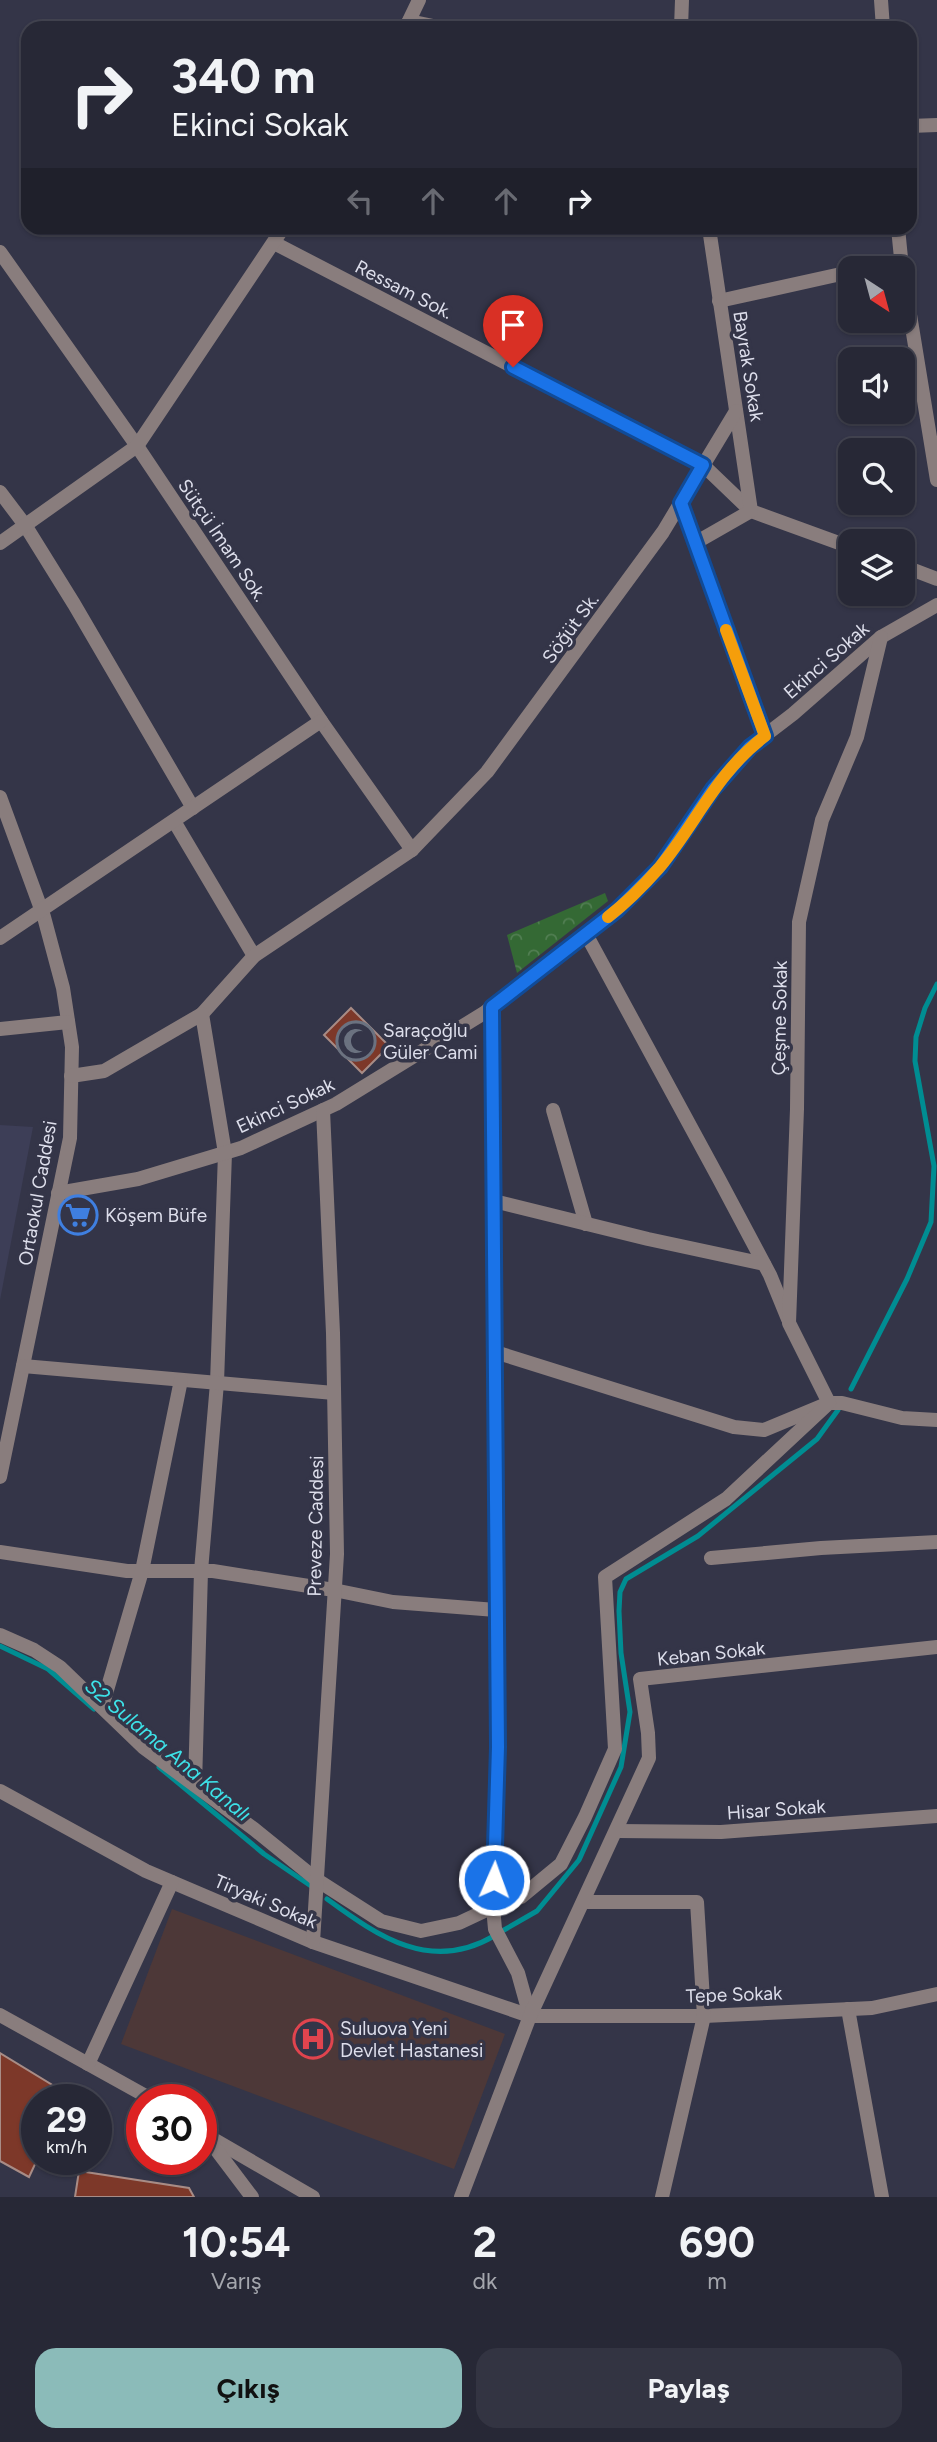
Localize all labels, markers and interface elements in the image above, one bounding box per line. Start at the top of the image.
text: 340 m [171,46,315,105]
icon: right [56,49,147,140]
text: Ekinci Sokak [171,106,349,144]
icon: left [341,182,379,220]
icon: ahead [414,182,452,220]
icon: ahead [487,182,525,220]
icon: right [560,182,598,220]
street label: Ressam Sok. [351,255,456,324]
north arrow [838,256,915,332]
map controls [838,256,915,606]
pin [483,295,543,367]
icon: arrive [494,306,532,344]
street label: Bayrak Sokak [728,309,769,424]
button: sound [838,347,915,424]
button: search [838,438,915,515]
street label: Sütçü İmam Sok. [173,475,272,606]
button: layers [838,529,915,606]
street label: Söğüt Sk. [537,589,604,668]
street label: Ekinci Sokak [779,617,874,704]
street label: Çeşme Sokak [767,960,792,1076]
place label: Saraçoğlu Güler Cami [383,1019,478,1064]
mosque icon: Saraçoğlu Güler Cami [335,1020,377,1062]
street label: Ekinci Sokak [233,1072,339,1138]
street label: Ortaokul Caddesi [13,1119,62,1267]
supermarket icon: Köşem Büfe [57,1194,99,1236]
place label: Köşem Büfe [105,1204,207,1227]
street label: Preveze Caddesi [303,1455,328,1597]
street label: Keban Sokak [656,1636,767,1671]
water label: S2 Sulama Ana Kanalı [80,1673,256,1826]
street label: Hisar Sokak [726,1795,827,1824]
position arrow [457,1843,531,1917]
street label: Tiryaki Sokak [211,1869,322,1934]
street label: Tepe Sokak [685,1981,783,2008]
place label: Suluova Yeni Devlet Hastanesi [340,2017,483,2062]
hospital icon: Suluova Yeni Devlet Hastanesi [292,2018,334,2060]
speed limit sign: 30 [126,2084,217,2175]
text: 29 [46,2099,87,2141]
text: km/h [46,2136,87,2158]
text: 10:54 [182,2217,291,2268]
text: 2 [473,2217,497,2268]
text: 690 [679,2217,755,2268]
text: Varış [211,2267,262,2295]
text: dk [472,2267,497,2295]
text: m [707,2267,727,2295]
button: Çıkış [35,2348,462,2428]
button: Paylaş [476,2348,902,2428]

